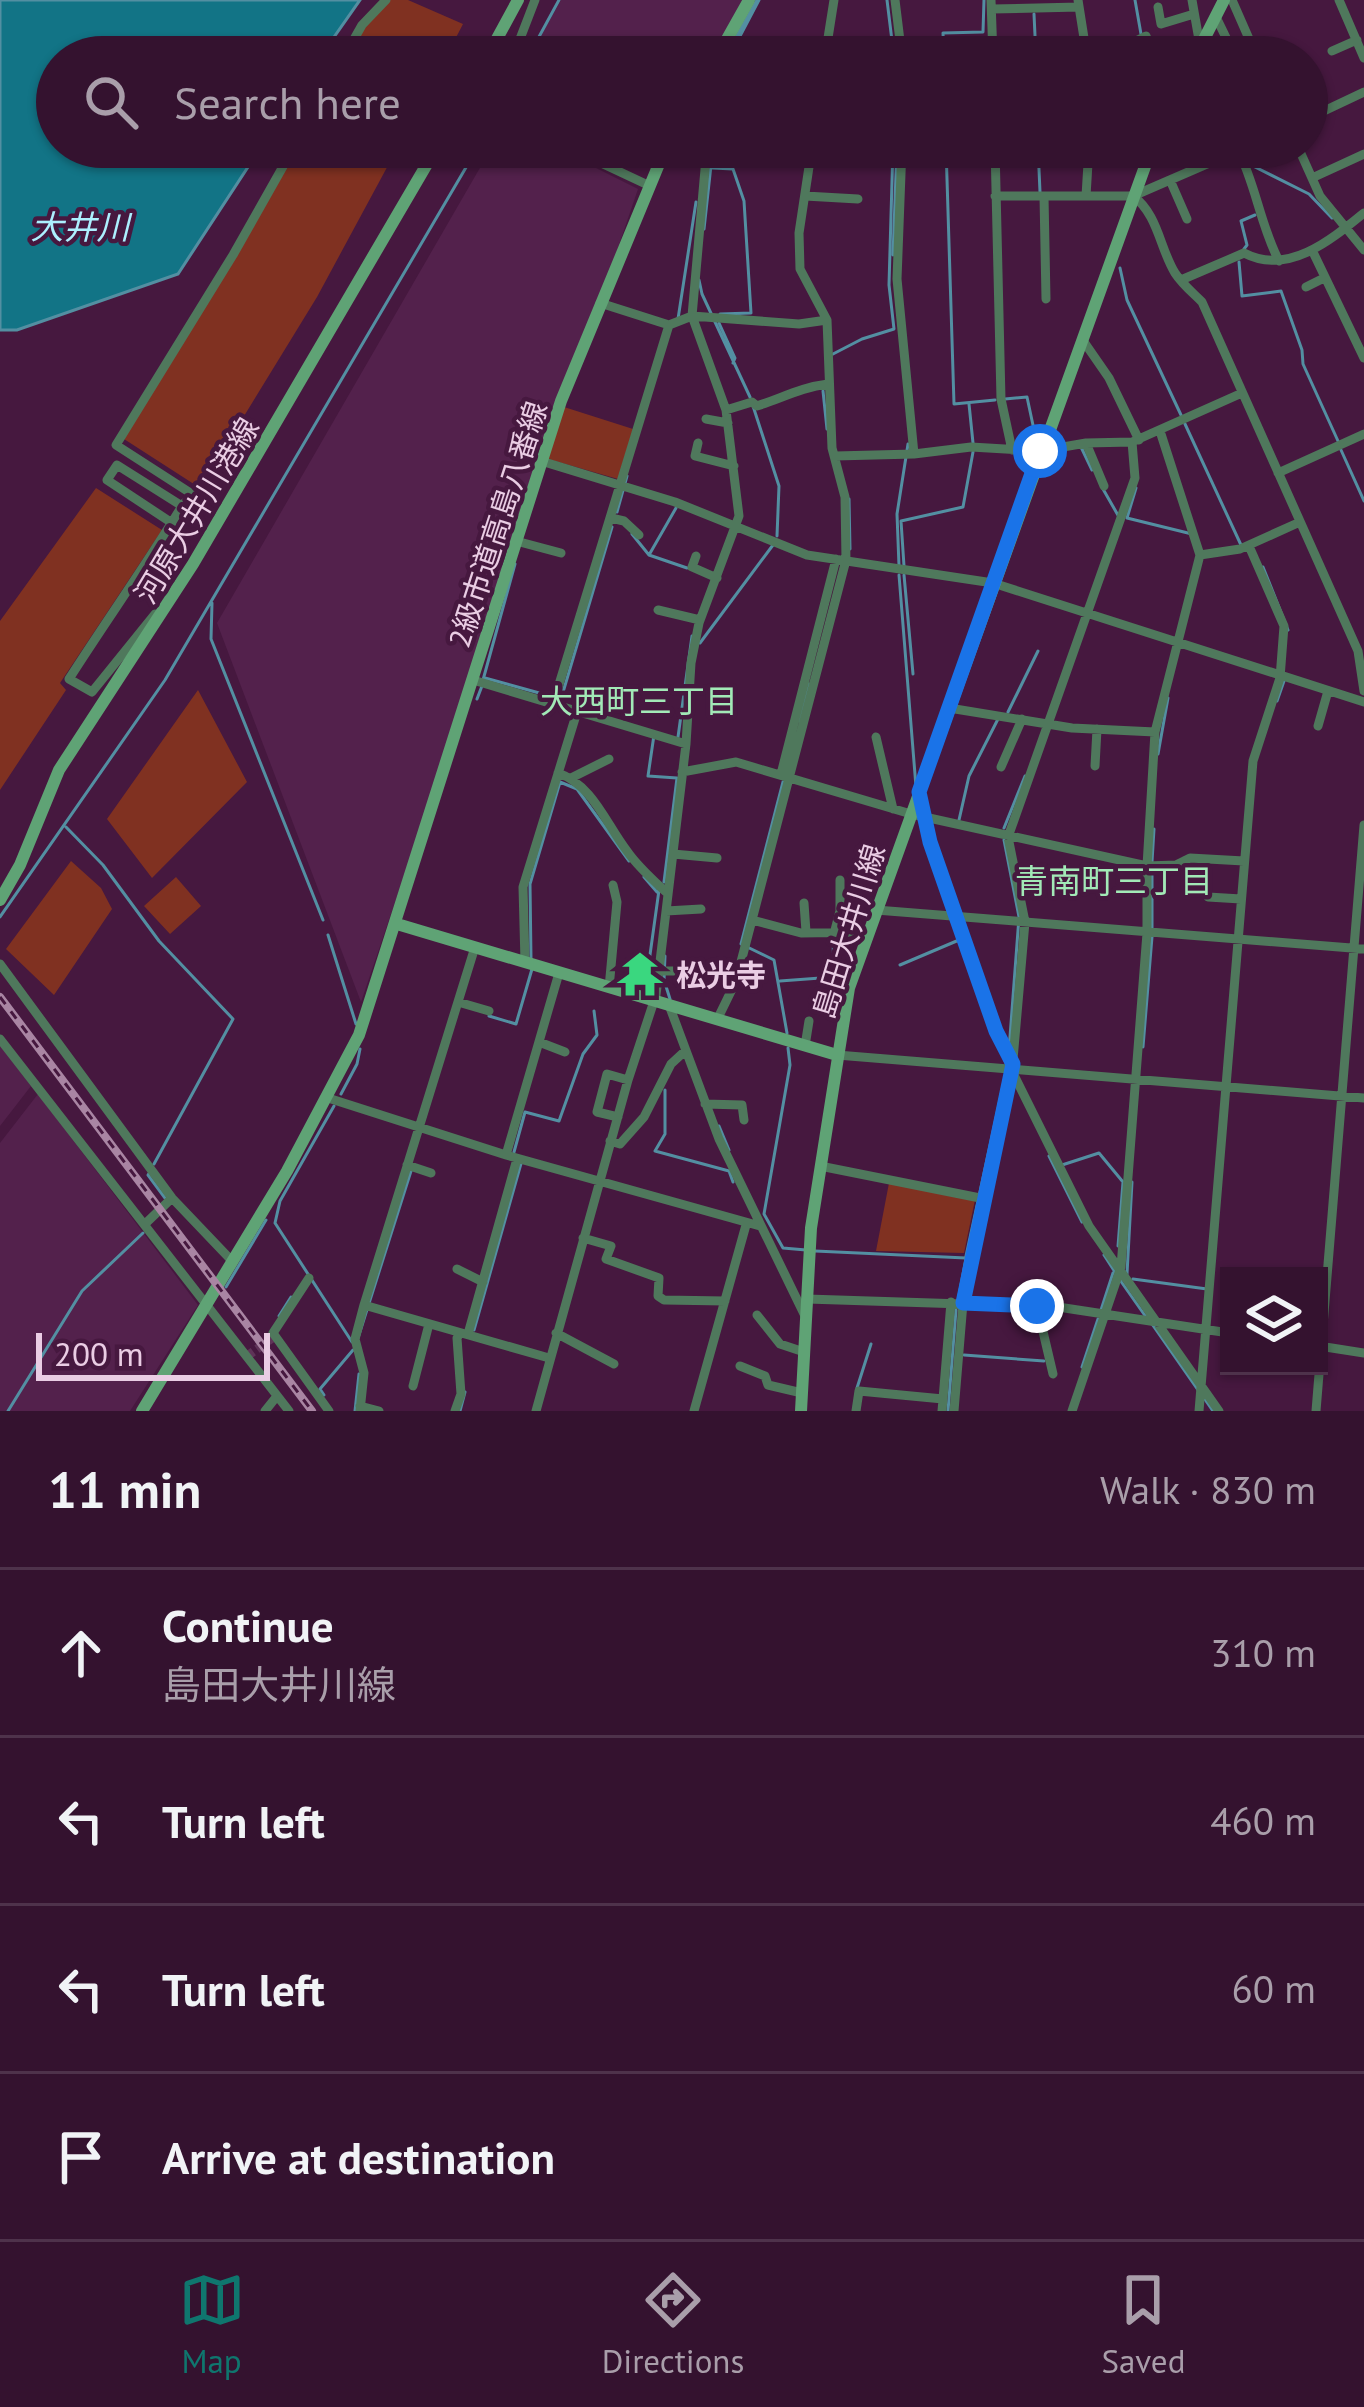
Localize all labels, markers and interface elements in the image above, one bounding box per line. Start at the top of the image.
search box [36,36,1328,168]
icon: search [78,69,144,135]
text: Search here [174,73,401,131]
water label: 大井川 [31,205,133,248]
street label: 2級市道高島八番線 [439,396,555,652]
street label: 河原大井川港線 [125,410,267,610]
route start [1013,424,1067,478]
district label: 大西町三丁目 [540,679,738,722]
street label: 島田大井川線 [803,839,893,1023]
district label: 青南町三丁目 [1015,859,1213,902]
temple icon: 松光寺 [615,949,665,999]
place label: 松光寺 [676,955,766,994]
map controls [1220,1267,1328,1375]
button: layers [1220,1267,1328,1375]
route end [1010,1279,1064,1333]
scale bar [36,1327,270,1380]
text: 200 m [54,1332,144,1375]
text: 11 min [48,1456,201,1522]
text: Walk · 830 m [1100,1464,1316,1515]
text: Continue [162,1596,334,1654]
icon: ahead [48,1620,114,1686]
text: 310 m [1210,1627,1316,1678]
text: 島田大井川線 [162,1659,396,1710]
icon: left [48,1788,114,1854]
text: Turn left [162,1792,325,1850]
text: 460 m [1210,1795,1316,1846]
icon: left [48,1956,114,2022]
text: Turn left [162,1960,325,2018]
text: 60 m [1231,1963,1316,2014]
icon: arrive [48,2124,114,2190]
text: Arrive at destination [162,2128,555,2186]
tab: Map [179,2267,245,2382]
tab: Directions [602,2267,744,2382]
tab: Saved [1101,2267,1185,2382]

